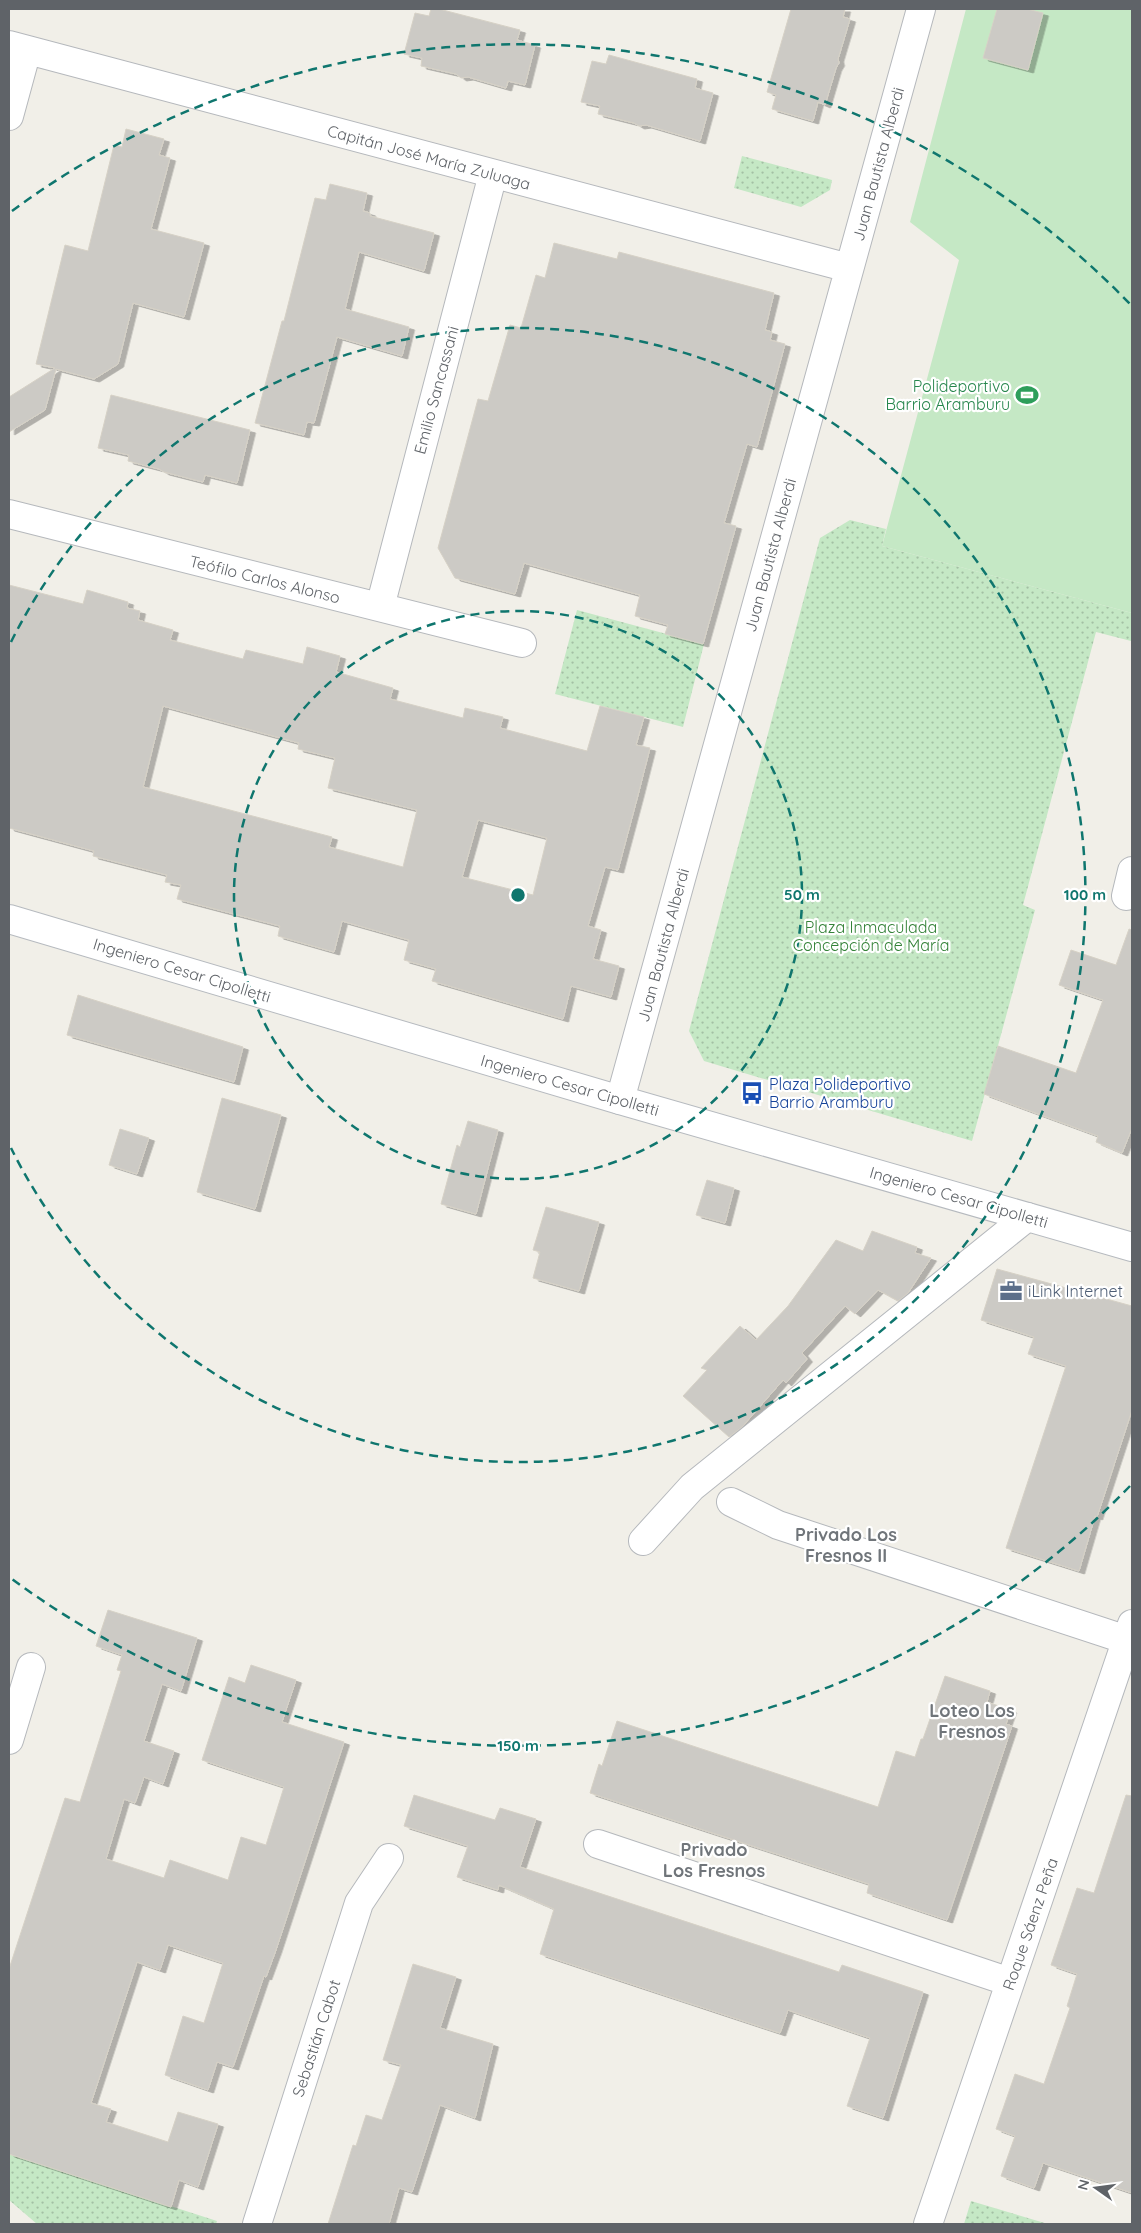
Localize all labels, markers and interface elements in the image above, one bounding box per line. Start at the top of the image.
street label: Juan Bautista Alberdi [848,85,908,243]
street label: Capitán José María Zuluaga [325,120,533,194]
street label: Emilio Sancassani [409,324,463,456]
place label: Polideportivo Barrio Aramburu [885,376,1010,414]
sports icon: Polideportivo Barrio Aramburu [1014,382,1040,408]
street label: Juan Bautista Alberdi [740,476,800,634]
street label: Teófilo Carlos Alonso [188,551,342,607]
street label: Juan Bautista Alberdi [633,866,693,1024]
text: 50 m [784,885,820,904]
text: 100 m [1064,885,1106,904]
centre of rings [509,886,527,904]
park label: Plaza Inmaculada Concepción de María [793,917,949,955]
street label: Ingeniero Cesar Cipolletti [91,933,273,1007]
street label: Ingeniero Cesar Cipolletti [479,1050,661,1120]
place label: Plaza Polideportivo Barrio Aramburu [769,1074,911,1112]
bus stop icon: Plaza Polideportivo Barrio Aramburu [739,1080,765,1106]
street label: Ingeniero Cesar Cipolletti [868,1162,1050,1232]
office icon: iLink Internet [998,1278,1024,1304]
place label: iLink Internet [1028,1281,1123,1301]
district label: Privado Los Fresnos II [795,1523,897,1567]
district label: Loteo Los Fresnos [929,1699,1015,1743]
text: 150 m [497,1736,539,1755]
district label: Privado Los Fresnos [663,1838,766,1882]
street label: Roque Sáenz Peña [998,1855,1062,1993]
street label: Sebastián Cabot [288,1977,344,2099]
north arrow [1071,2163,1121,2213]
text: N [1073,2178,1093,2192]

